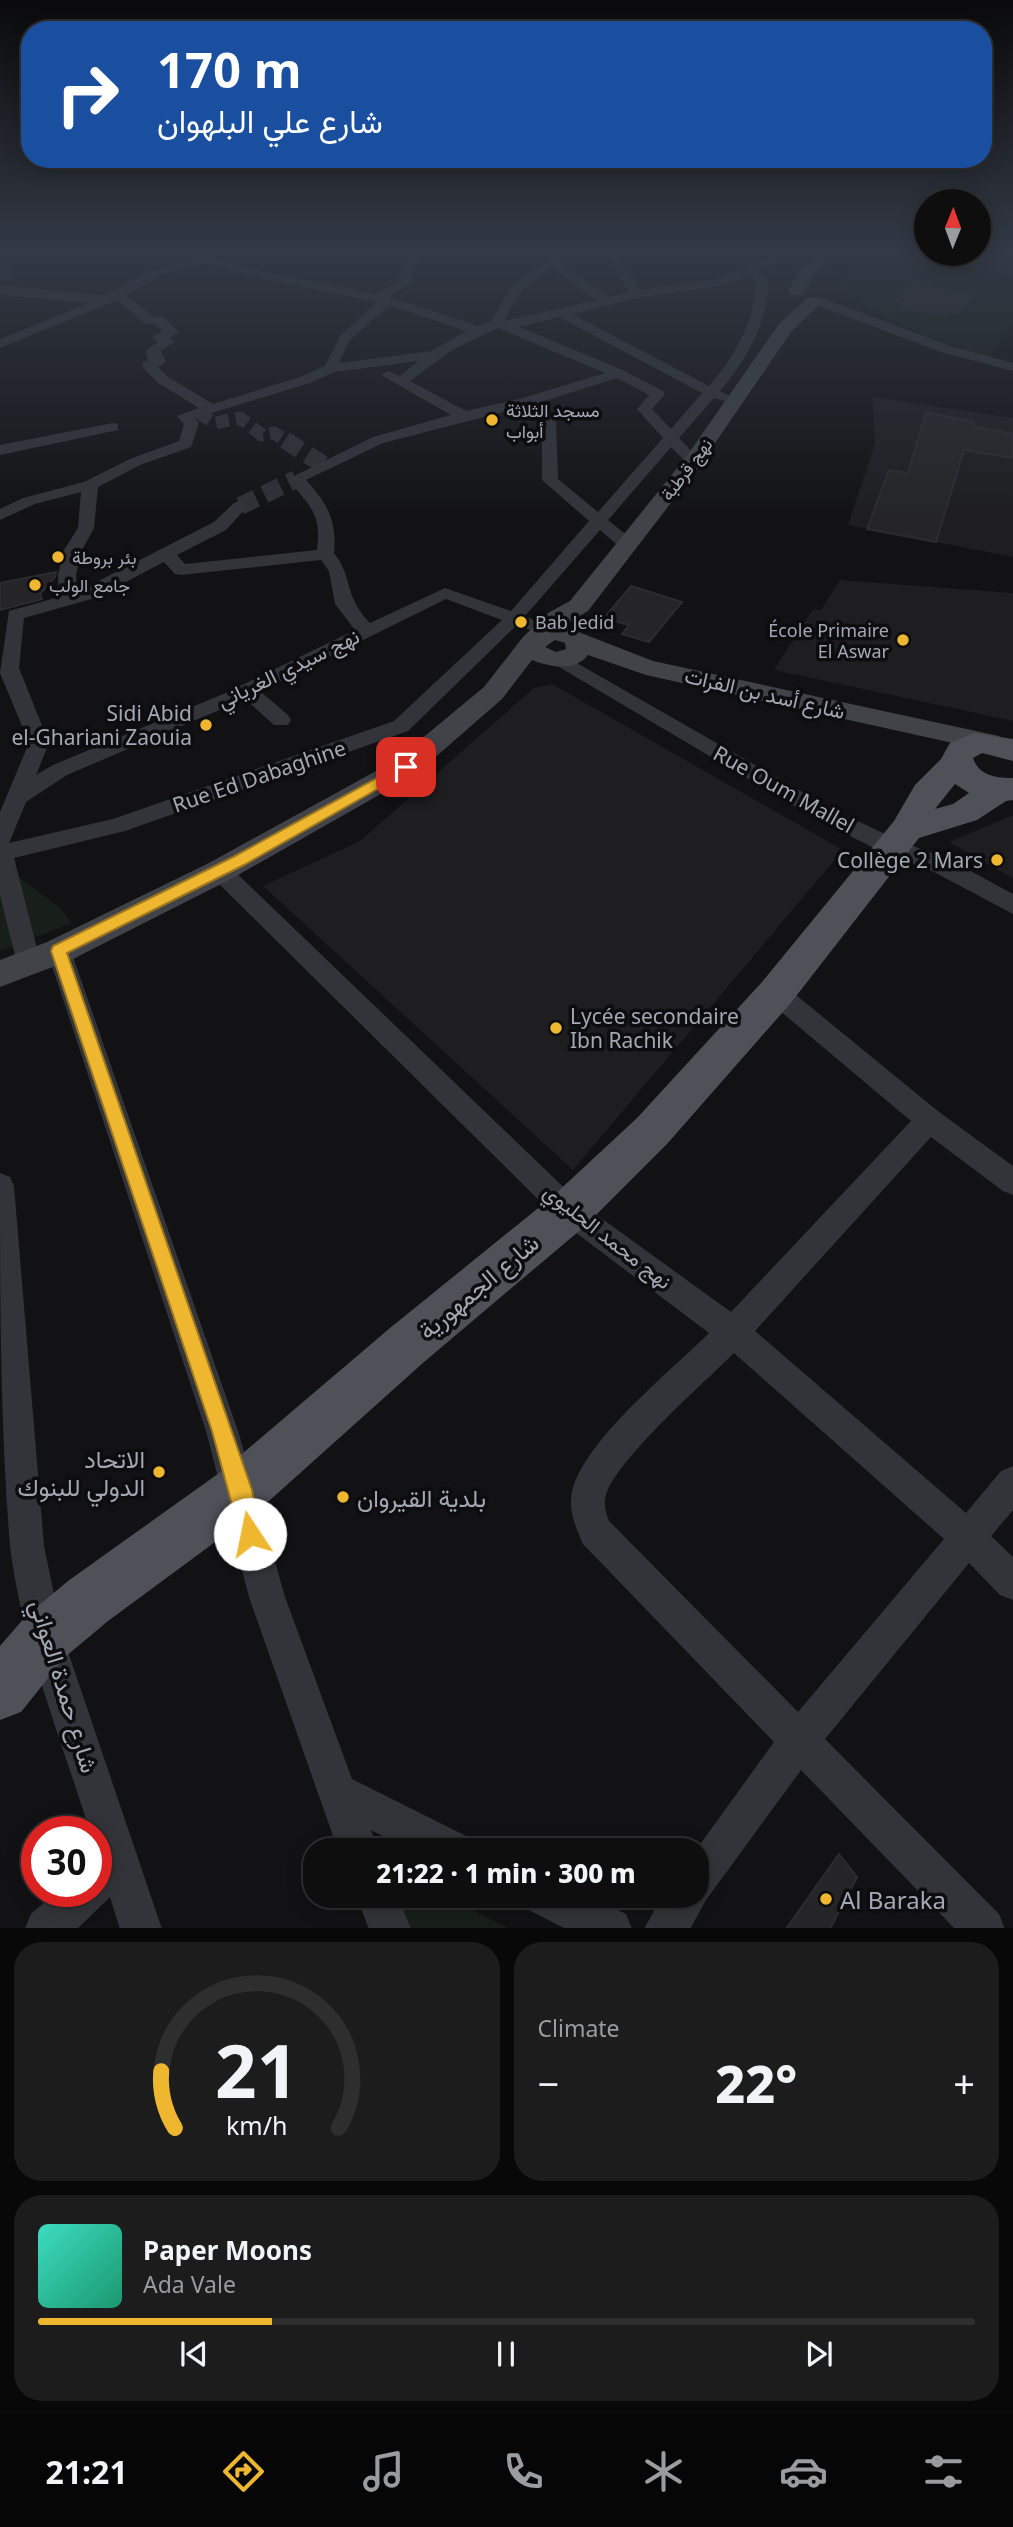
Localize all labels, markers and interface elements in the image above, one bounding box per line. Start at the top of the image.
text: 170 m [157,36,302,102]
icon: right [42,49,133,140]
text: شارع علي البلهوان [157,99,383,142]
north arrow [914,189,990,266]
map controls [914,189,991,266]
place label: مسجد الثلاثة أبواب [506,398,600,443]
marker: مسجد الثلاثة أبواب [484,412,500,428]
street label: نهج قرطبة [655,433,718,506]
place label: بئر بروطة [72,545,136,569]
marker: بئر بروطة [50,549,66,565]
place label: جامع الولب [49,573,130,598]
marker: جامع الولب [27,577,43,593]
place label: Bab Jedid [535,610,614,634]
marker: Bab Jedid [513,614,529,630]
place label: École Primaire El Aswar [768,618,890,663]
street label: نهج سيدي الغرياني [212,622,365,718]
marker: École Primaire El Aswar [895,632,911,648]
street label: شارع أسد بن الفرات [682,661,848,726]
place label: Sidi Abid el-Ghariani Zaouia [12,699,192,751]
marker: Sidi Abid el-Ghariani Zaouia [198,717,214,733]
street label: Rue Ed Dabaghine [169,733,349,819]
pin [376,737,436,797]
street label: Rue Oum Mallel [709,739,859,839]
icon: arrive [387,748,425,786]
place label: Collège 2 Mars [837,846,983,874]
marker: Collège 2 Mars [989,852,1005,868]
place label: Lycée secondaire Ibn Rachik [570,1002,739,1054]
marker: Lycée secondaire Ibn Rachik [548,1020,564,1036]
street label: نهج محمد الحليوي [536,1177,678,1298]
street label: شارع الجمهورية [411,1226,546,1347]
place label: الاتحاد الدولي للبنوك [18,1442,145,1507]
marker: الاتحاد الدولي للبنوك [151,1464,167,1480]
place label: بلدية القيروان [357,1481,486,1514]
marker: بلدية القيروان [335,1489,351,1505]
position arrow [213,1497,287,1571]
street label: شارع حمدة العواني [19,1595,107,1778]
speed limit sign: 30 [21,1816,112,1907]
text: 21:22 · 1 min · 300 m [376,1855,636,1891]
place label: Al Baraka [840,1883,946,1916]
marker: Al Baraka [818,1891,834,1907]
text: Climate [538,2012,620,2044]
text: 21 [215,2020,298,2119]
text: 22° [715,2047,797,2118]
text: − [538,2057,559,2109]
text: + [953,2057,975,2109]
text: km/h [226,2107,288,2141]
text: Paper Moons [143,2232,312,2268]
text: Ada Vale [143,2268,236,2300]
icon: previous [175,2335,213,2373]
icon: pause [487,2335,525,2373]
icon: next [800,2335,838,2373]
icon: directions [219,2447,268,2496]
icon: music [359,2447,408,2496]
icon: phone [499,2447,548,2496]
icon: climate [639,2447,688,2496]
icon: car [779,2447,828,2496]
icon: filters [919,2447,968,2496]
text: 21:21 [45,2450,128,2493]

